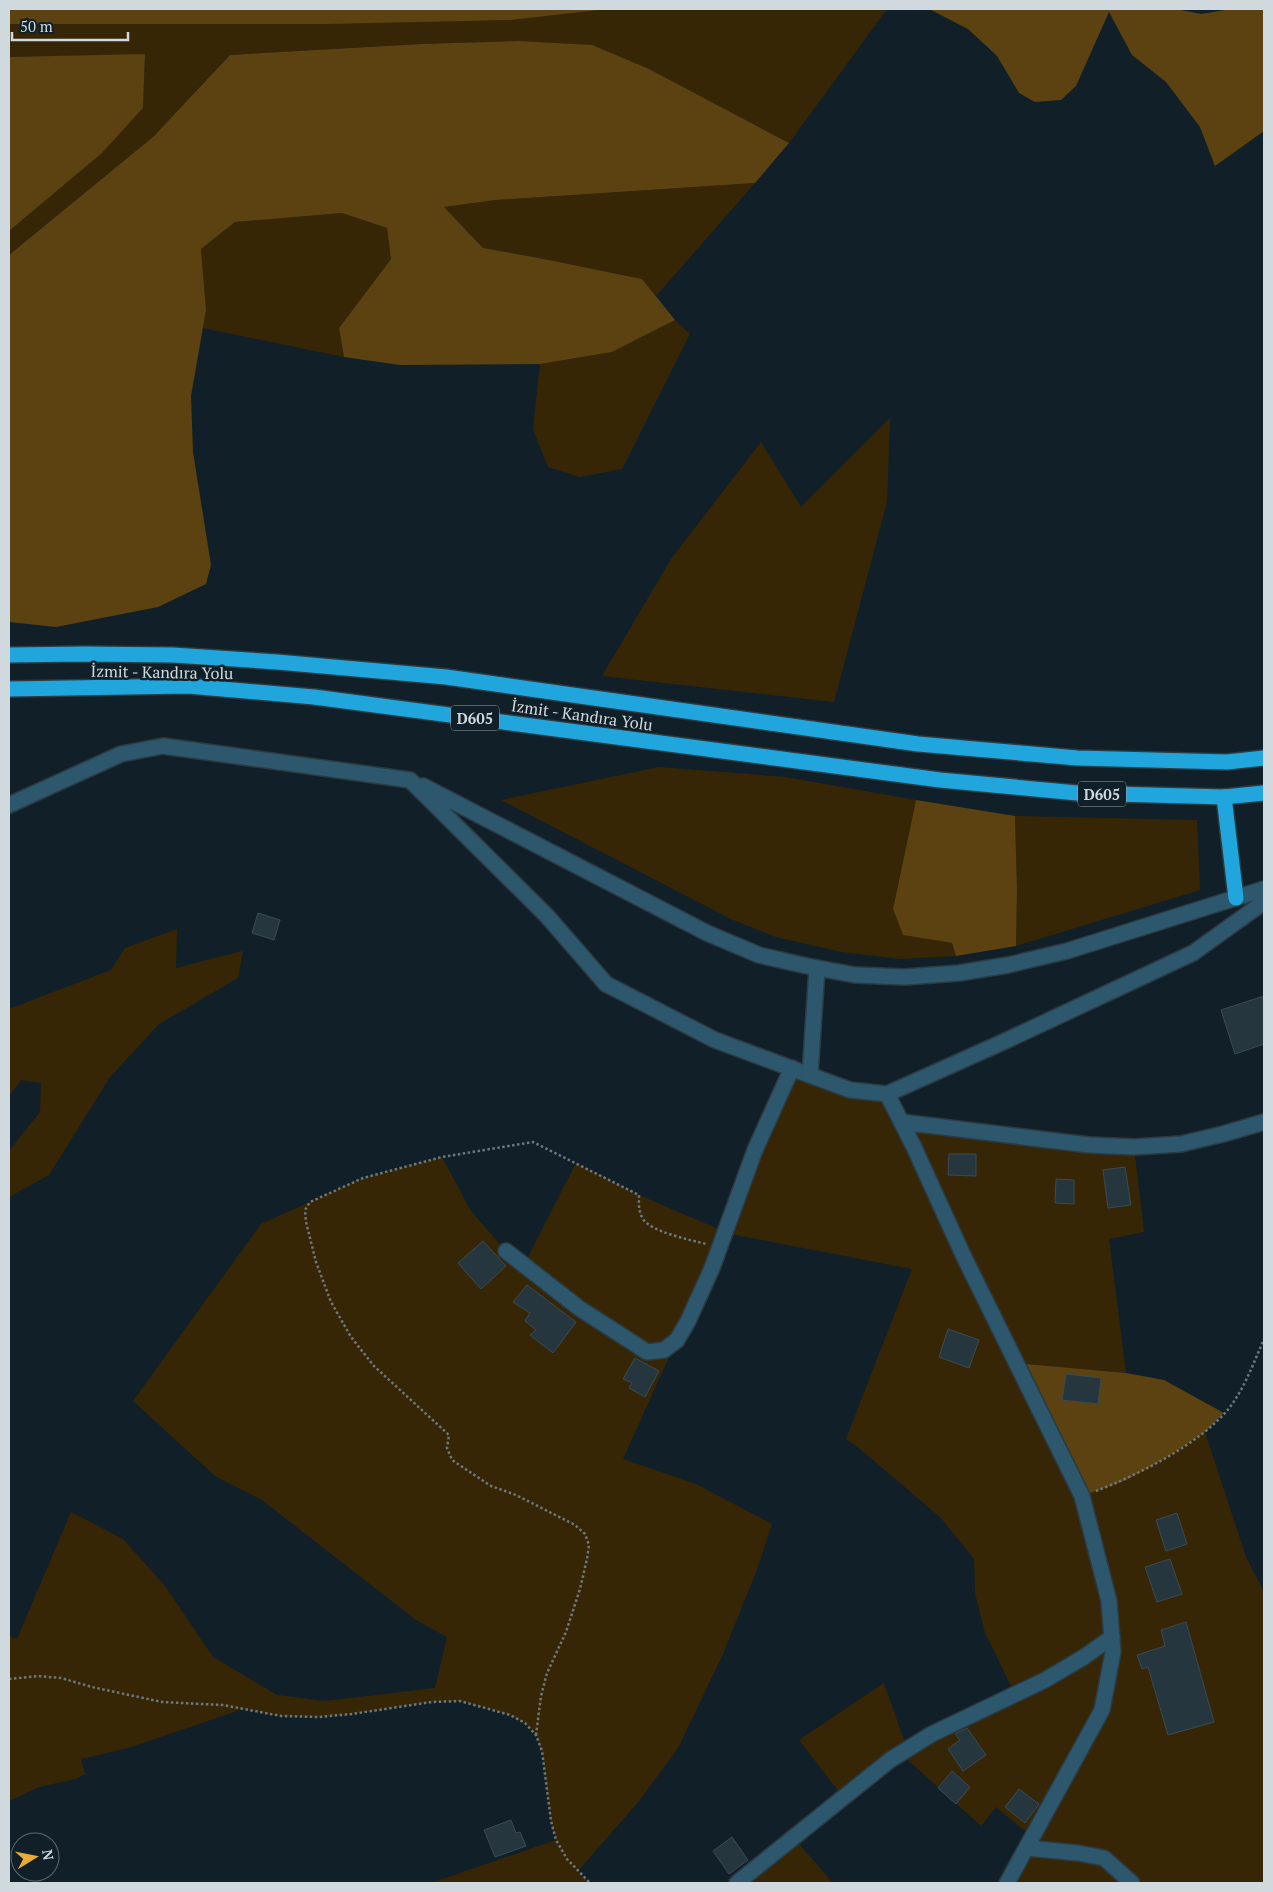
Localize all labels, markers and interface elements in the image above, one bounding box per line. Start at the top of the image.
scale bar [12,10,129,42]
text: 50 m [20,16,53,36]
street label: İzmit - Kandıra Yolu [90,660,234,684]
street label: İzmit - Kandıra Yolu [510,694,654,736]
road number: D605 [451,706,499,730]
road number: D605 [1078,782,1126,806]
north arrow [10,1832,60,1882]
text: N [38,1848,59,1862]

